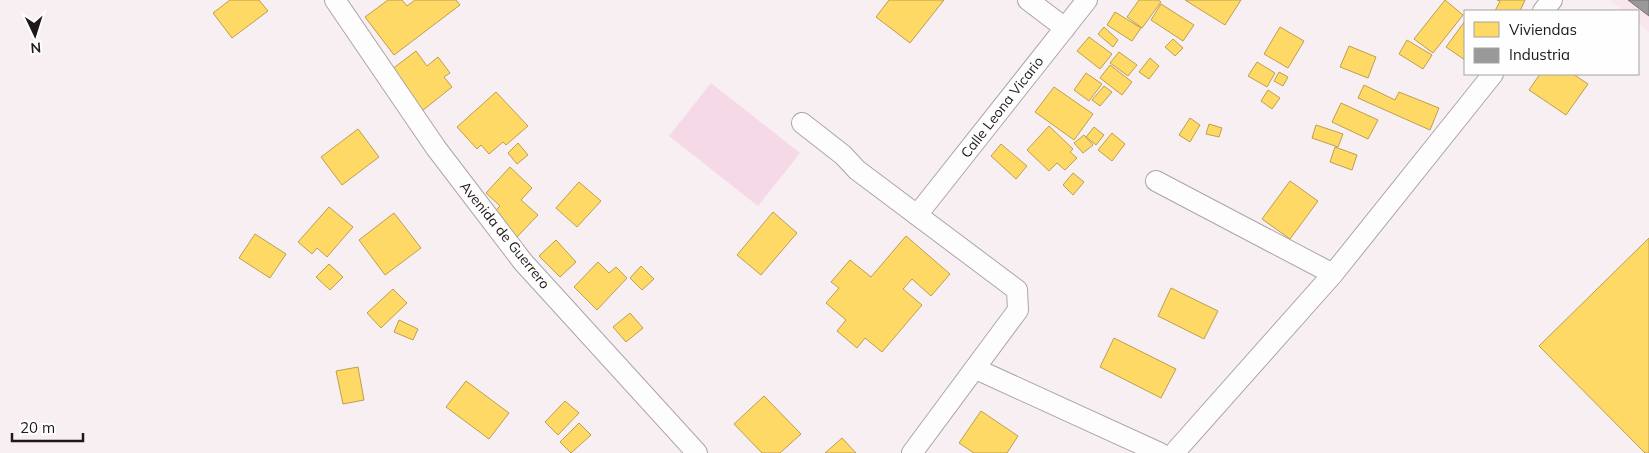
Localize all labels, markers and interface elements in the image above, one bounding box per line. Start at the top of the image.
north arrow [10,10,60,60]
legend [1464,10,1639,75]
text: Viviendas [1509,20,1577,39]
text: N [30,39,42,57]
text: Industria [1509,45,1570,64]
street label: Calle Leona Vicario [957,53,1047,161]
street label: Avenida de Guerrero [456,178,554,292]
scale bar [12,410,84,442]
text: 20 m [20,418,55,437]

